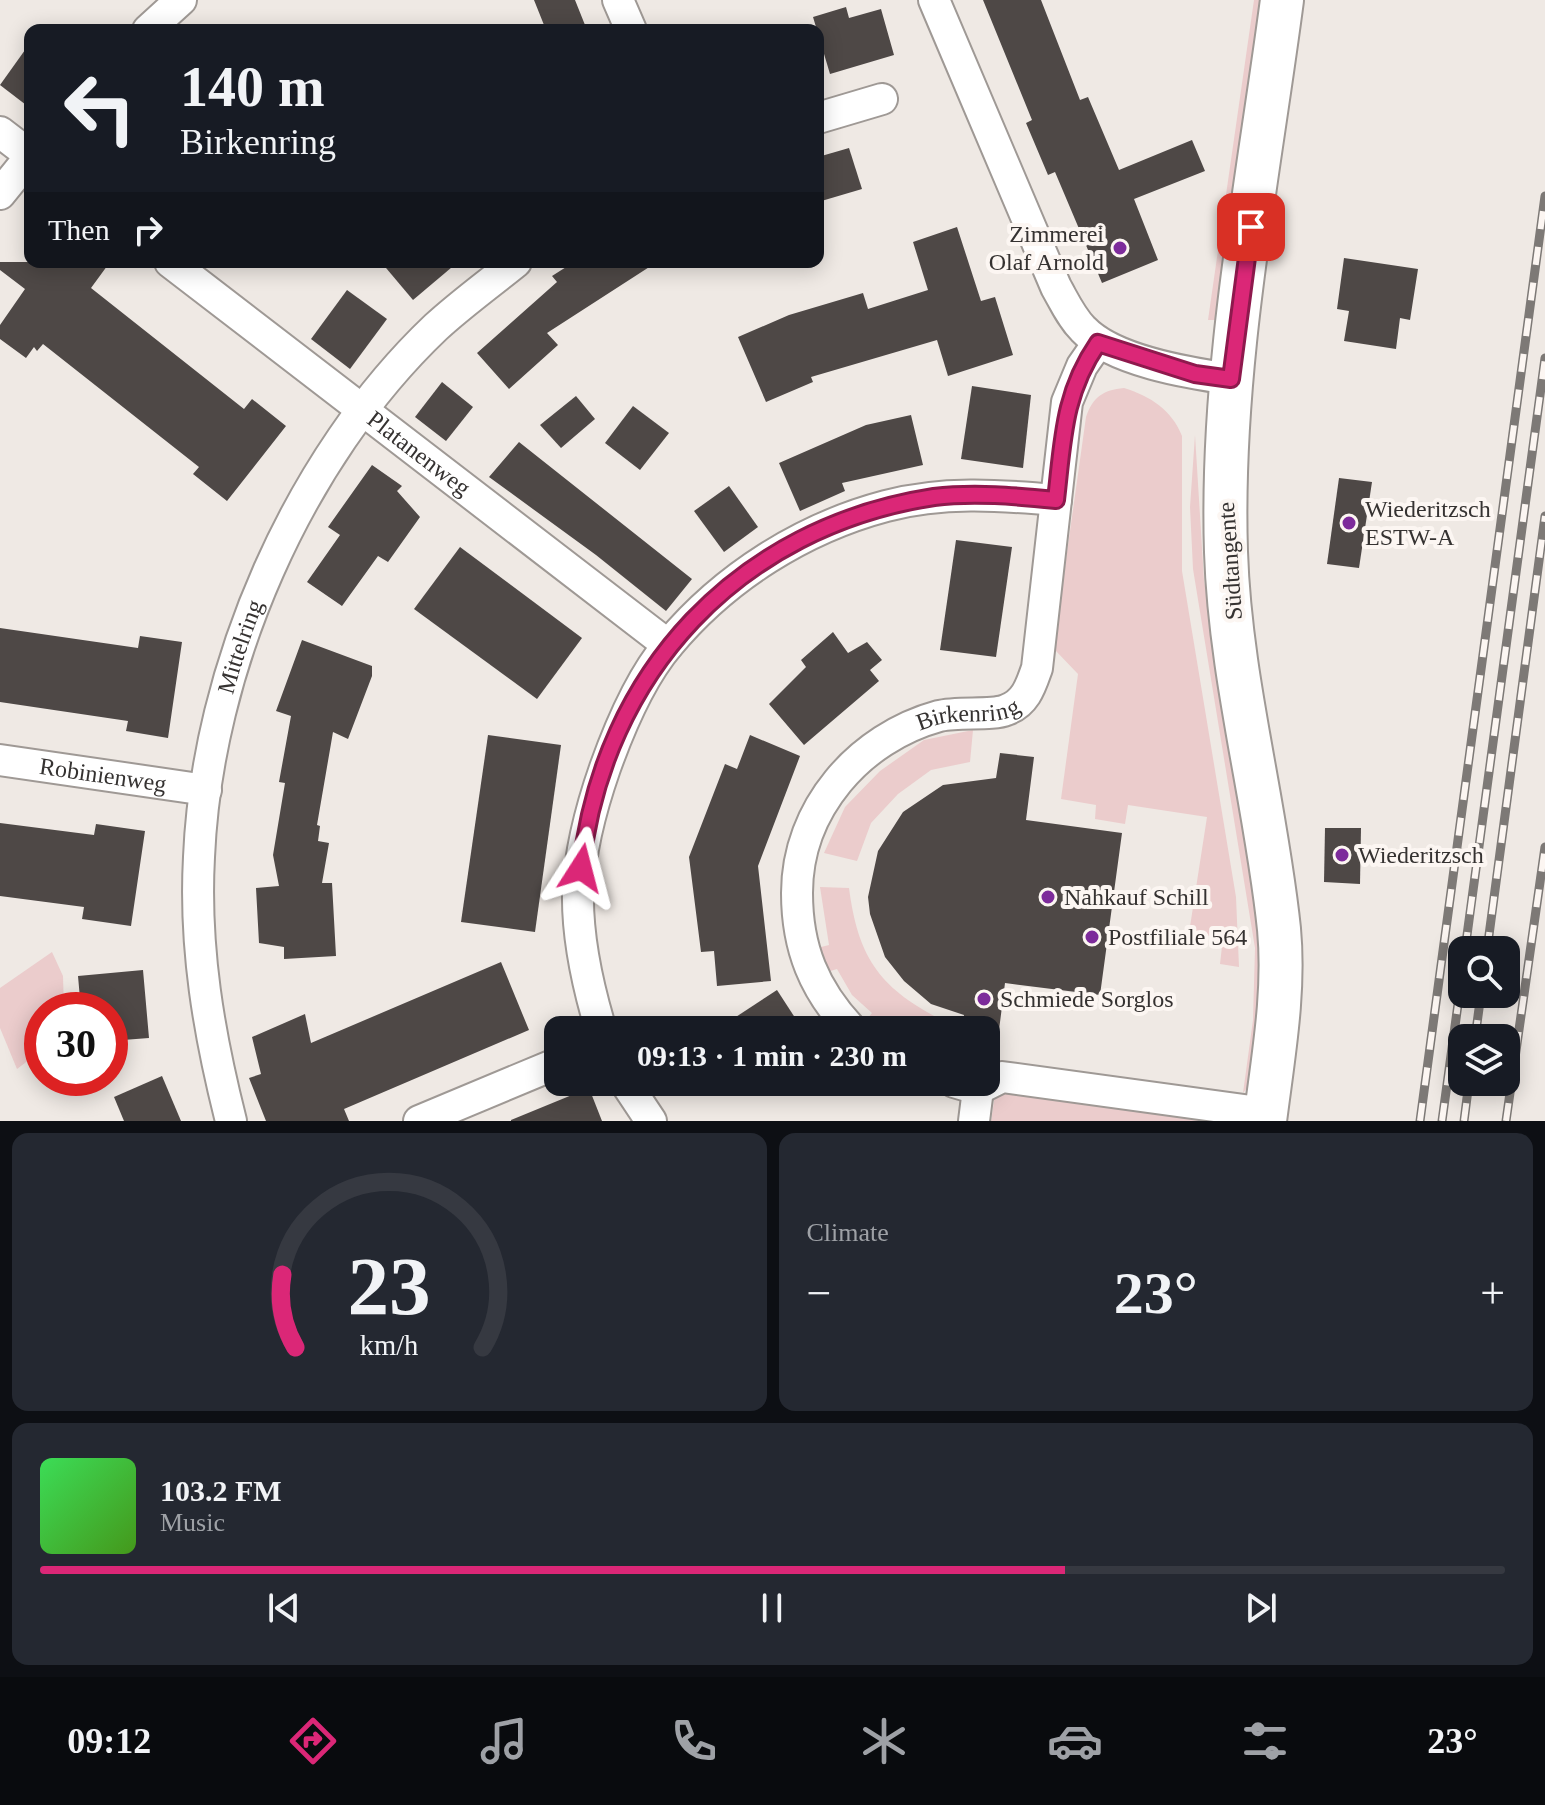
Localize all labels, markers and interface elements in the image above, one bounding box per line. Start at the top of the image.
icon: left [48,56,152,160]
text: 140 m [180,56,325,118]
text: Birkenring [180,122,336,162]
pin [1217,193,1285,261]
icon: arrive [1229,205,1273,249]
icon: right [126,208,170,252]
text: Then [48,213,110,246]
place label: Zimmerei Olaf Arnold [989,221,1104,275]
marker: Zimmerei Olaf Arnold [1111,239,1129,257]
street label: Platanenweg [362,406,475,501]
place label: Wiederitzsch ESTW-A [1365,496,1491,550]
street label: Südtangente [1213,501,1247,621]
marker: Wiederitzsch ESTW-A [1340,514,1358,532]
street label: Mittelring [213,596,268,697]
street label: Birkenring [913,693,1024,736]
street label: Robinienweg [38,753,168,797]
position arrow [539,826,623,910]
place label: Wiederitzsch [1358,842,1484,868]
marker: Wiederitzsch [1333,846,1351,864]
place label: Nahkauf Schill [1064,884,1209,910]
marker: Nahkauf Schill [1039,888,1057,906]
place label: Postfiliale 564 [1108,924,1247,950]
marker: Postfiliale 564 [1083,928,1101,946]
map controls [1448,936,1520,1096]
button: search [1448,936,1520,1008]
place label: Schmiede Sorglos [1000,986,1174,1012]
marker: Schmiede Sorglos [975,990,993,1008]
speed limit sign: 30 [24,992,128,1096]
button: layers [1448,1024,1520,1096]
text: 09:13 · 1 min · 230 m [637,1039,907,1072]
text: Climate [807,1218,889,1247]
text: 23 [348,1240,431,1332]
text: 23° [1114,1260,1198,1326]
text: − [807,1269,831,1318]
text: + [1480,1269,1505,1318]
text: km/h [360,1330,419,1361]
text: 103.2 FM [160,1474,282,1507]
text: Music [160,1508,225,1537]
icon: previous [262,1586,306,1630]
icon: pause [750,1586,794,1630]
icon: next [1239,1586,1283,1630]
icon: directions [285,1713,341,1769]
icon: music [476,1713,532,1769]
icon: phone [666,1713,722,1769]
icon: climate [856,1713,912,1769]
icon: car [1047,1713,1103,1769]
icon: filters [1237,1713,1293,1769]
text: 09:12 [67,1721,151,1761]
text: 23° [1427,1721,1478,1761]

